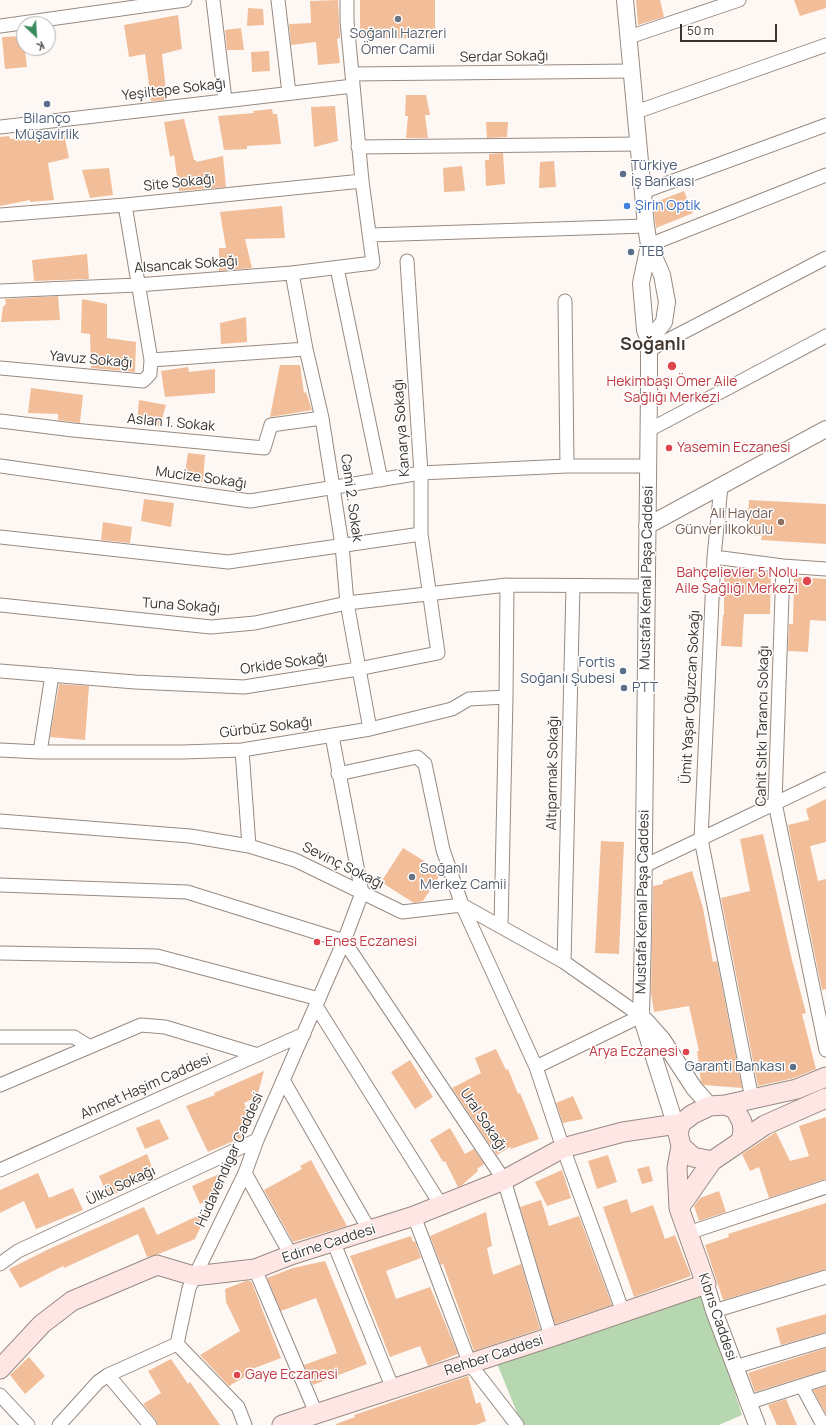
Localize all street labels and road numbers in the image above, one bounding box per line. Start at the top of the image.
street label: Serdar Sokağı [459,48,549,66]
street label: Yeşiltepe Sokağı [121,75,227,105]
street label: Site Sokağı [143,171,215,195]
street label: Alsancak Sokağı [134,253,238,277]
street label: Yavuz Sokağı [49,348,133,372]
street label: Kanarya Sokağı [390,379,414,477]
street label: Aslan 1. Sokak [126,411,216,435]
street label: Cami 2. Sokak [337,453,365,543]
street label: Mucize Sokağı [154,463,248,493]
street label: Mustafa Kemal Paşa Caddesi [637,486,657,670]
street label: Tuna Sokağı [141,595,221,617]
street label: Ümit Yaşar Oğuzcan Sokağı [678,610,704,784]
street label: Cahit Sıtkı Tarancı Sokağı [753,645,773,807]
street label: Orkide Sokağı [239,650,329,678]
street label: Gürbüz Sokağı [219,714,313,742]
street label: Altıparmak Sokağı [544,716,562,830]
street label: Mustafa Kemal Paşa Caddesi [633,810,653,994]
street label: Sevinç Sokağı [299,839,387,893]
street label: Ahmet Haşim Caddesi [78,1051,214,1123]
street label: Ural Sokağı [456,1086,510,1154]
street label: Hüdavendigar Caddesi [193,1090,267,1230]
street label: Ülkü Sokağı [84,1163,158,1209]
street label: Edirne Caddesi [280,1221,378,1267]
street label: Kıbrıs Caddesi [694,1271,740,1363]
street label: Rehber Caddesi [443,1332,545,1380]

